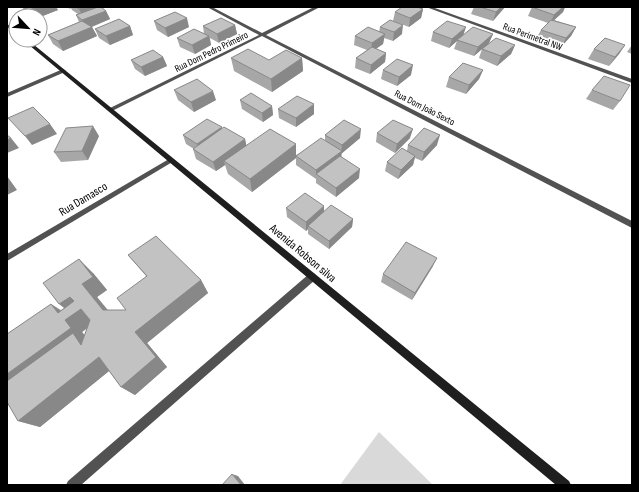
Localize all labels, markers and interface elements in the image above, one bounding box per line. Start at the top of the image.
north arrow [8,8,48,48]
street label: Rua Perimetral NW [501,21,564,53]
text: N [29,27,44,38]
street label: Rua Dom Pedro Primeiro [173,29,250,75]
street label: Rua Dom João Sexto [392,88,457,128]
street label: Rua Damasco [56,179,110,220]
street label: Avenida Robson silva [265,220,340,286]

